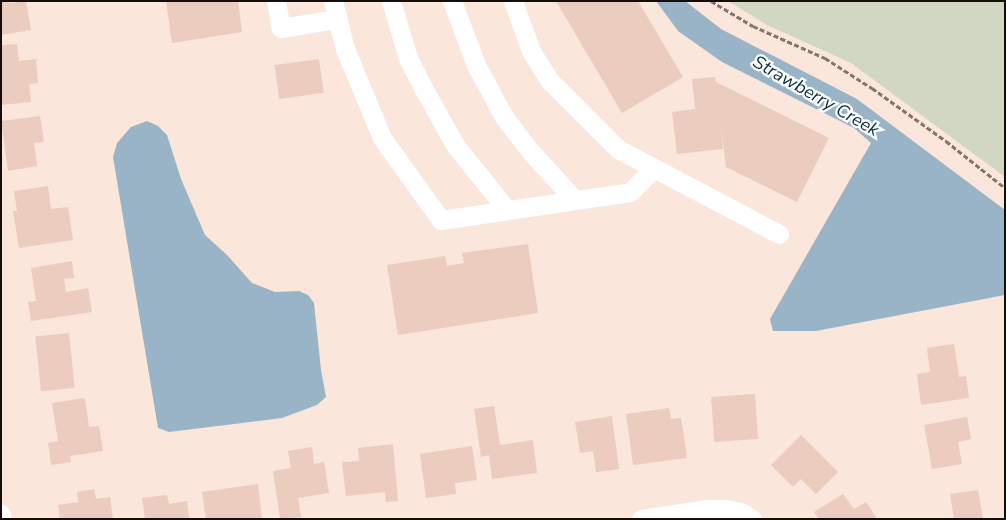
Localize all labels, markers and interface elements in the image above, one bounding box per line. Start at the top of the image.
water label: Strawberry Creek [749,51,883,141]

